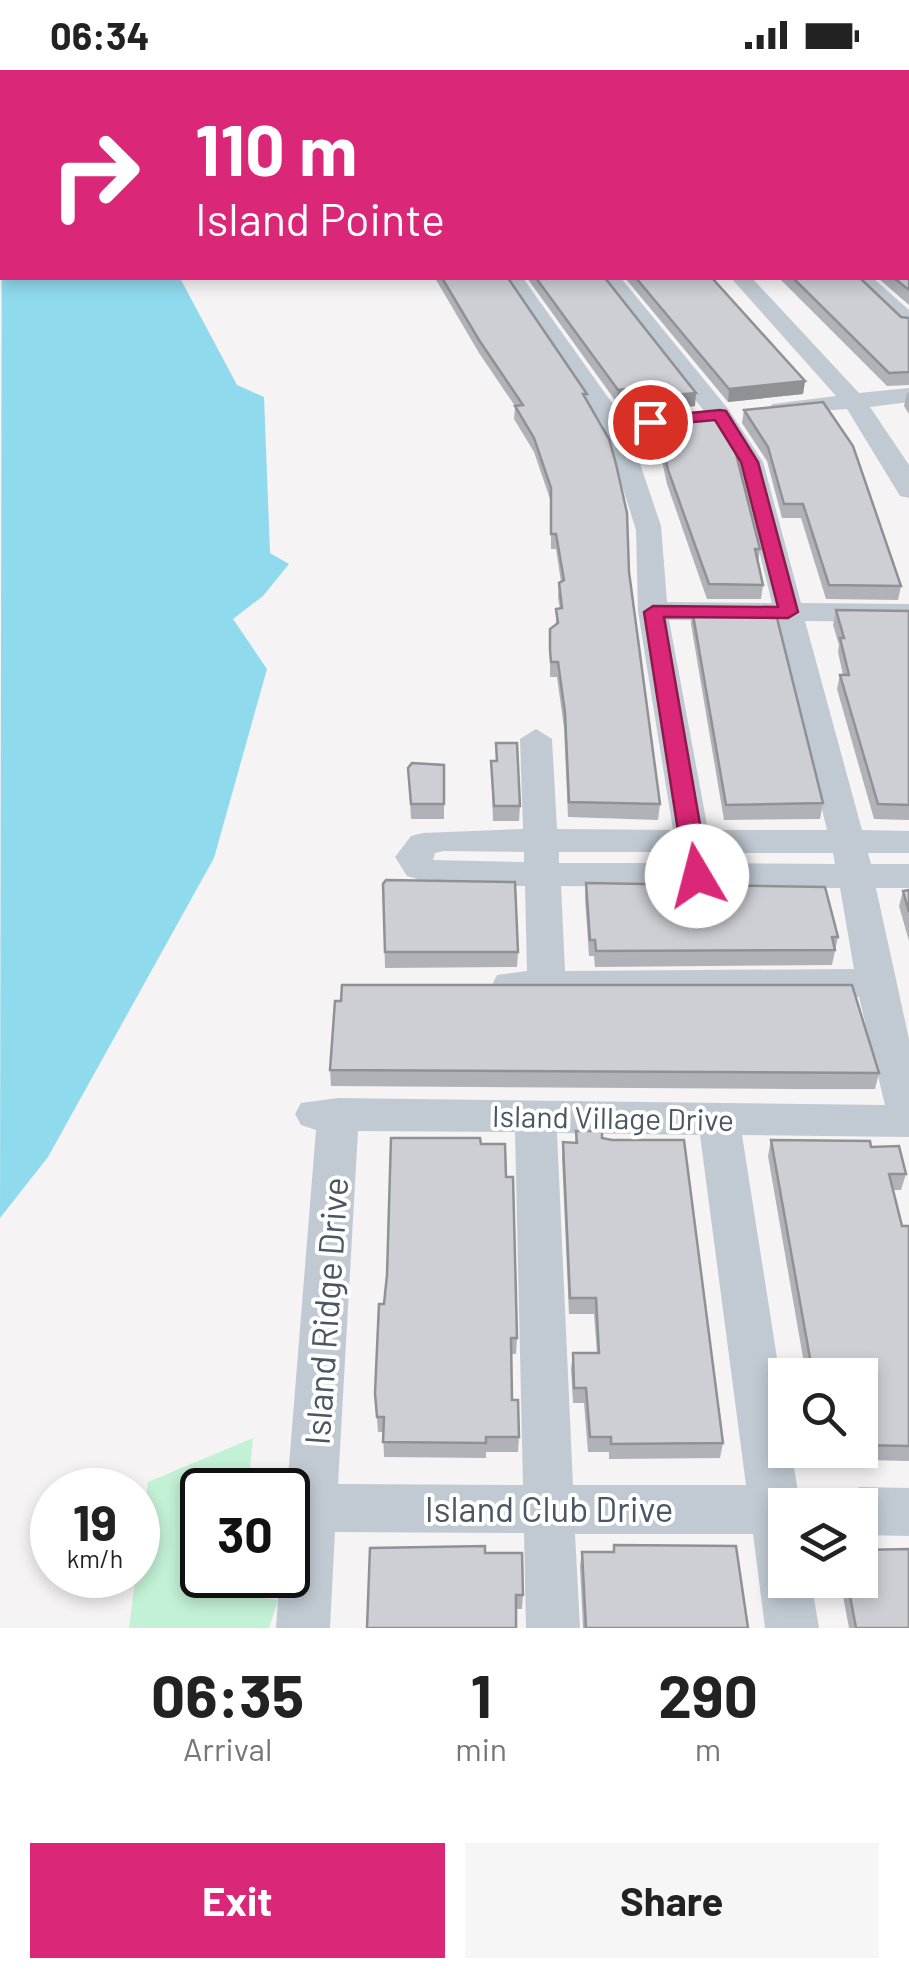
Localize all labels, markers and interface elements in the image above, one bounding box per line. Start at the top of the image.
text: 06:34 [50,12,149,58]
text: 110 m [195,106,357,190]
icon: right [30,110,160,240]
text: Island Pointe [195,191,445,245]
pin [608,380,693,465]
icon: arrive [623,395,678,450]
position arrow [645,824,749,928]
street label: Island Village Drive [492,1097,734,1137]
street label: Island Ridge Drive [295,1176,355,1446]
map controls [768,1358,878,1598]
button: search [768,1358,878,1468]
speed limit sign: 30 [180,1468,310,1598]
street label: Island Club Drive [425,1487,673,1529]
button: layers [768,1488,878,1598]
text: 19 [73,1491,117,1551]
text: km/h [67,1543,123,1573]
text: 06:35 [151,1658,304,1730]
text: 1 [471,1658,492,1730]
text: 290 [658,1658,758,1730]
text: Arrival [183,1729,272,1767]
text: min [455,1729,507,1767]
text: m [695,1729,721,1767]
button: Exit [30,1843,445,1958]
button: Share [465,1843,879,1958]

